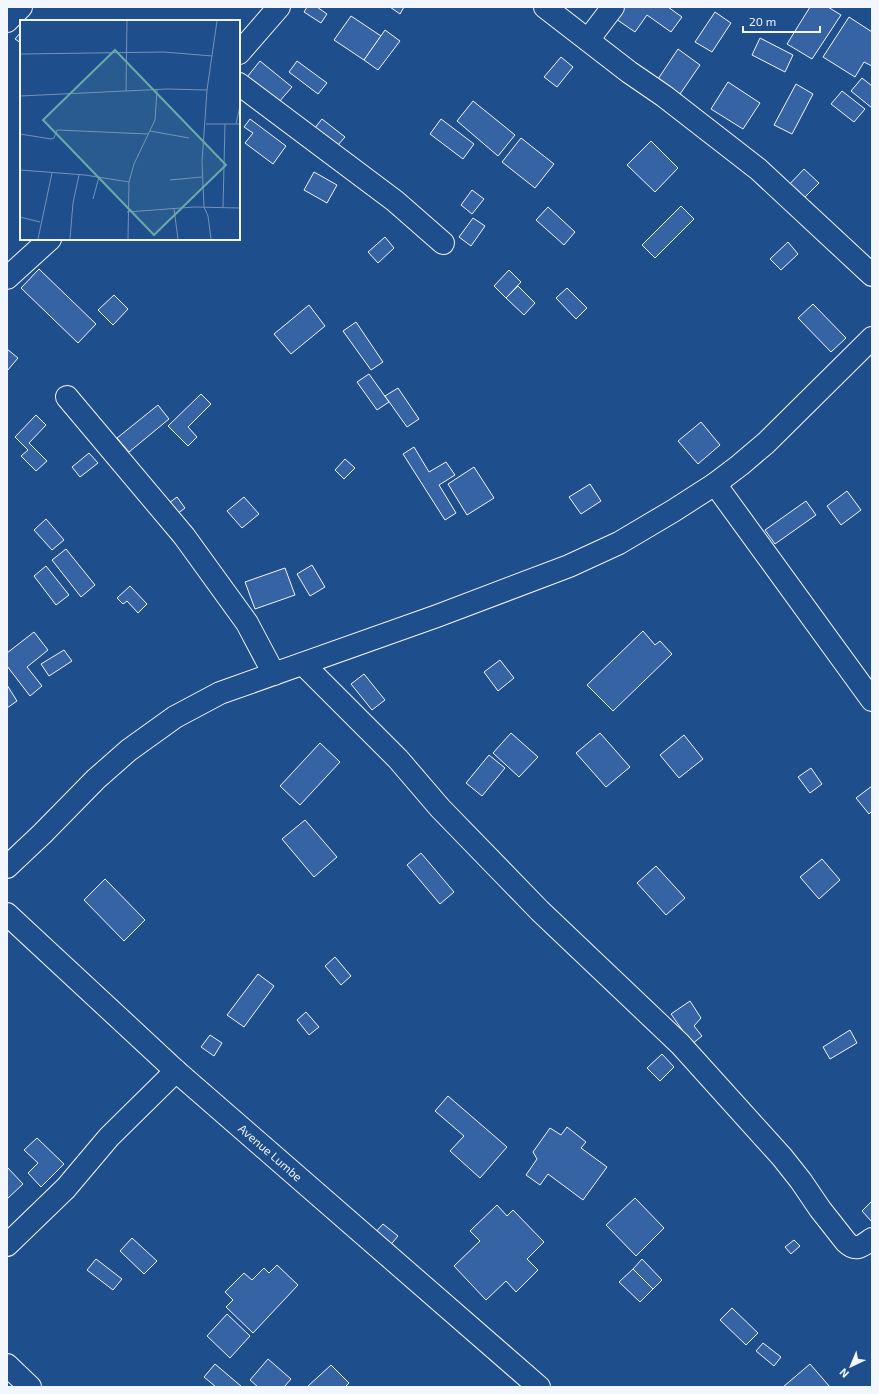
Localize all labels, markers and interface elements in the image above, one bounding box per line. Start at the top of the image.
scale bar [743,8,820,34]
text: 20 m [749,14,776,28]
inset map [20,20,240,240]
street label: Avenue Lumbe [236,1121,305,1184]
north arrow [831,1346,871,1386]
text: N [836,1366,851,1381]

